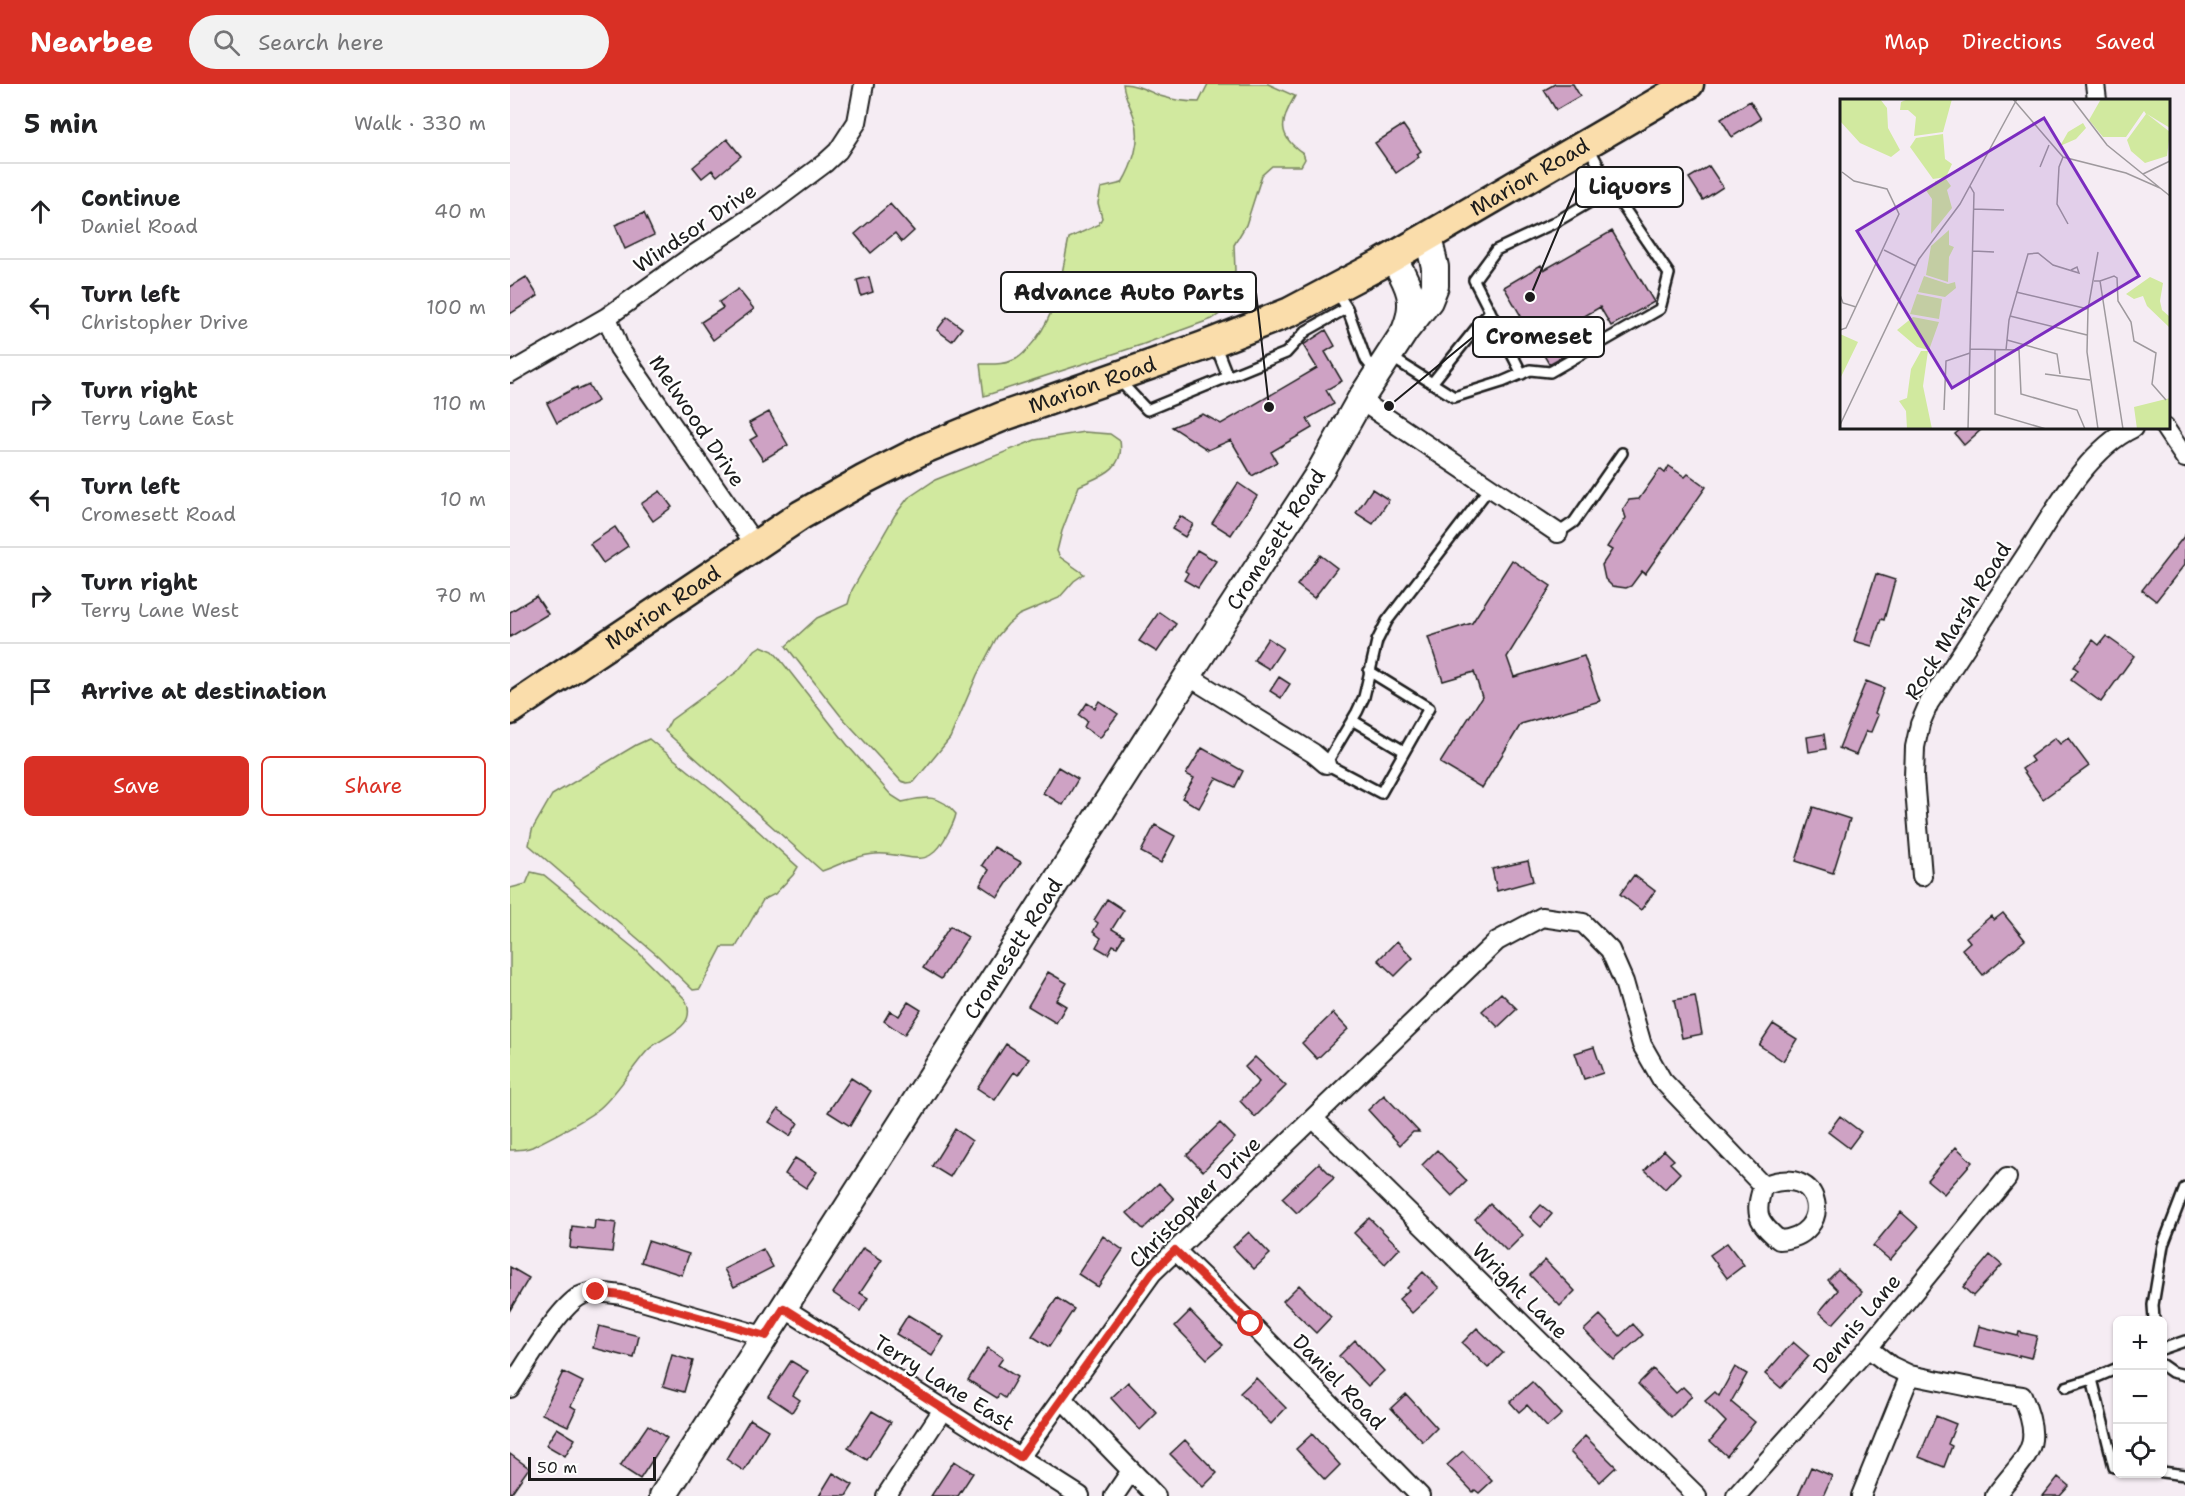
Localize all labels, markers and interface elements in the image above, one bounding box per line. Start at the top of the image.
search box [189,15,609,69]
text: Nearbee [30,23,153,61]
icon: search [210,26,243,59]
text: Search here [258,28,384,57]
text: Map [1884,28,1929,56]
text: Directions [1962,28,2062,56]
text: Saved [2095,28,2155,56]
inset map [1840,99,2170,429]
text: 5 min [24,106,98,141]
text: Walk · 330 m [354,110,486,136]
street label: Marion Road [1465,131,1594,223]
callout: Liquors [1576,167,1683,207]
text: Liquors [1588,172,1672,201]
street label: Windsor Drive [628,176,762,280]
text: Continue [81,184,181,213]
icon: ahead [24,195,57,228]
text: 40 m [434,198,486,224]
text: Daniel Road [81,213,198,239]
callout: Advance Auto Parts [1001,272,1256,312]
text: Advance Auto Parts [1014,278,1244,307]
text: Turn left [81,280,180,309]
icon: left [24,291,57,324]
text: 100 m [426,294,486,320]
text: Christopher Drive [81,309,249,335]
callout: Cromeset [1473,317,1604,357]
text: Cromeset [1486,322,1593,351]
street label: Melwood Drive [643,350,751,492]
street label: Marion Road [1025,350,1160,420]
text: Turn right [81,376,198,405]
icon: right [24,387,57,420]
text: 110 m [432,390,486,416]
text: Terry Lane East [81,405,234,431]
street label: Cromesett Road [1220,464,1332,615]
text: Turn left [81,472,180,501]
icon: left [24,483,57,516]
text: 10 m [440,486,486,512]
text: Cromesett Road [81,501,236,527]
street label: Rock Marsh Road [1898,537,2018,705]
street label: Marion Road [600,559,726,656]
text: Turn right [81,568,198,597]
icon: right [24,579,57,612]
text: 70 m [434,582,486,608]
text: Terry Lane West [81,597,239,623]
icon: arrive [24,675,57,708]
text: Arrive at destination [81,677,327,706]
button: Save [24,756,249,816]
button: Share [261,756,486,816]
street label: Cromesett Road [958,872,1069,1025]
street label: Christopher Drive [1123,1130,1267,1274]
street label: Wright Lane [1466,1237,1574,1345]
street label: Dennis Lane [1807,1268,1907,1380]
route end [582,1278,608,1304]
route start [1237,1310,1263,1336]
map controls [2113,1316,2167,1478]
button: + [2113,1316,2167,1370]
street label: Daniel Road [1286,1328,1392,1436]
street label: Terry Lane East [868,1329,1020,1437]
button: − [2113,1370,2167,1424]
button: locate [2113,1424,2167,1478]
scale bar [528,1454,656,1482]
text: 50 m [537,1457,577,1478]

